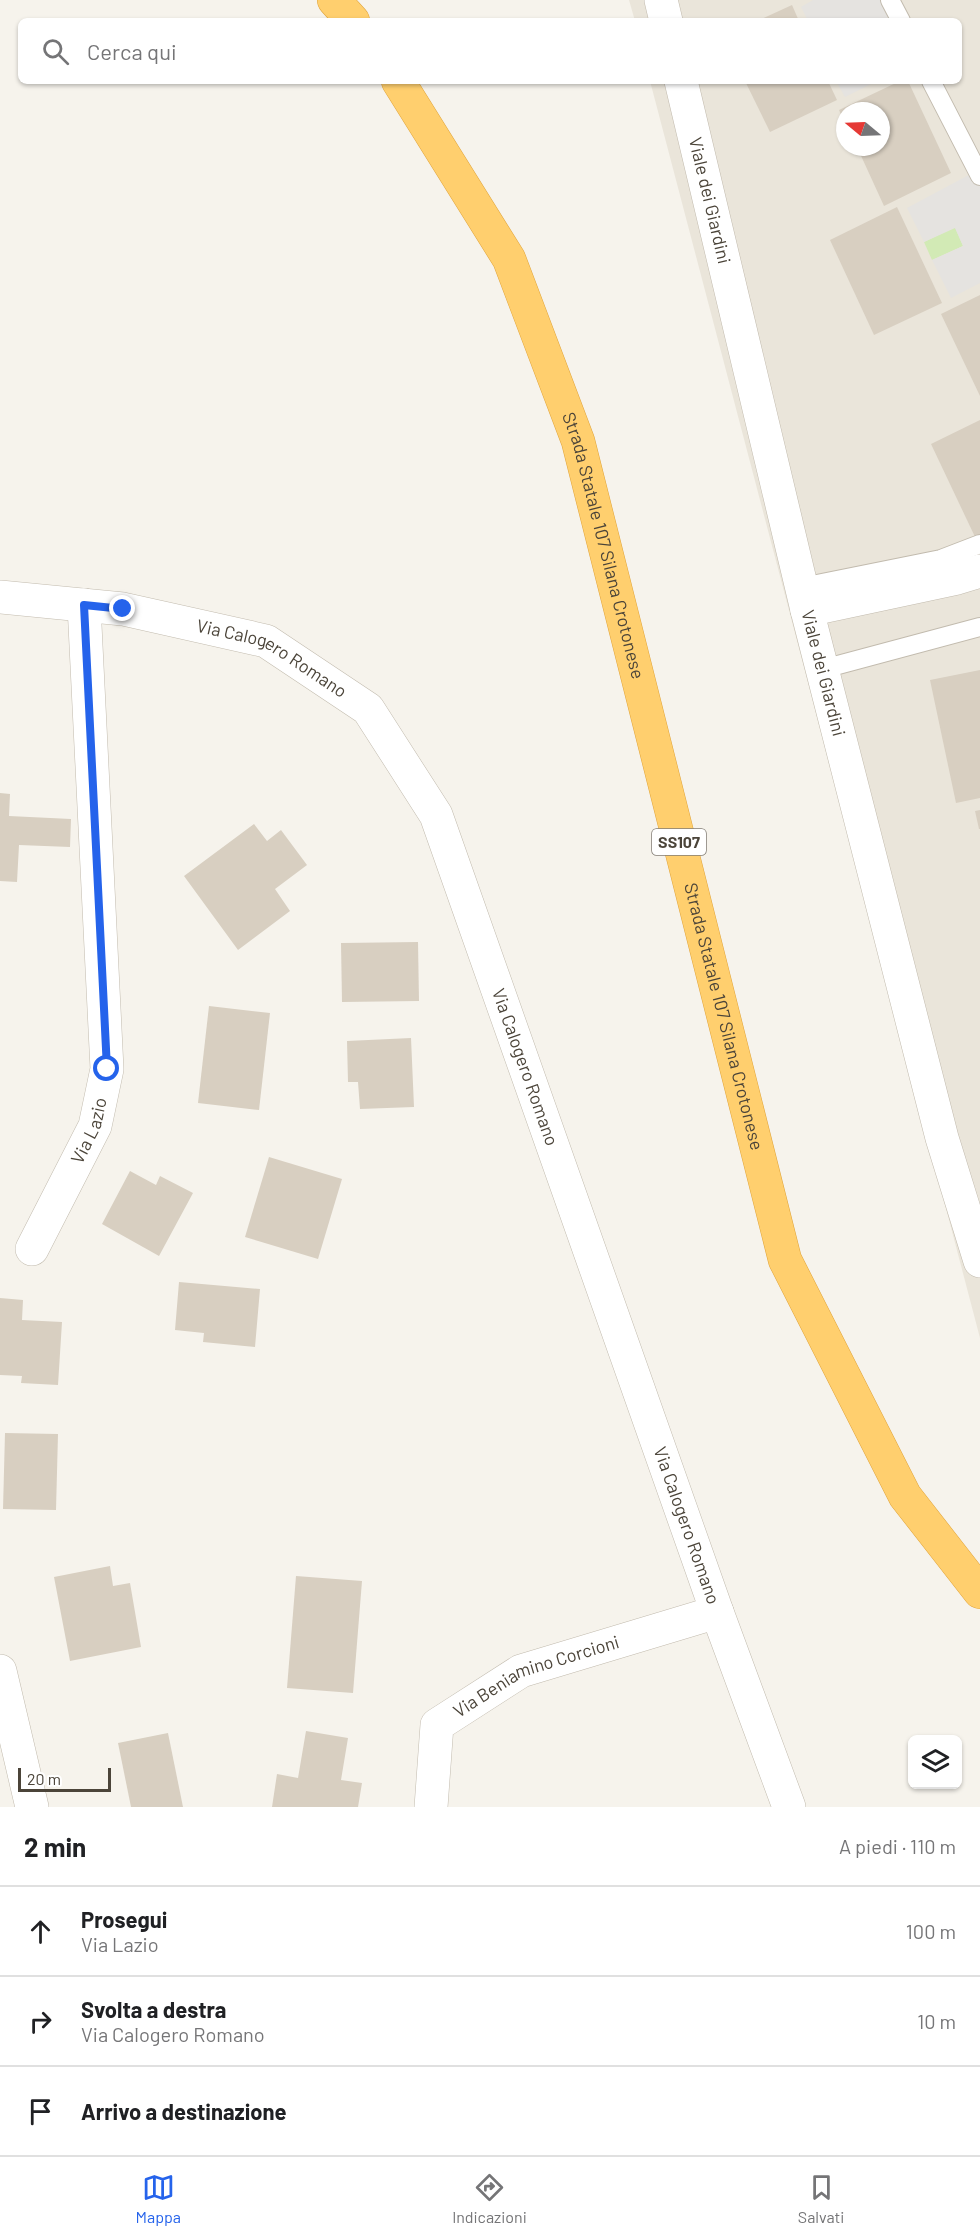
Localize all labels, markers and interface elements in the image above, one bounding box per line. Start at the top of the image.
search box [18,18,962,84]
icon: search [39,35,72,68]
text: Cerca qui [87,38,177,64]
north arrow [836,102,890,156]
street label: Viale dei Giardini [685,135,736,266]
street label: Strada Statale 107 Silana Crotonese [558,409,650,681]
route end [109,595,135,621]
street label: Viale dei Giardini [797,607,851,738]
street label: Via Calogero Romano [195,614,351,702]
road number: SS107 [652,829,706,855]
street label: Strada Statale 107 Silana Crotonese [680,880,769,1152]
street label: Via Calogero Romano [488,985,564,1148]
route start [93,1055,119,1081]
street label: Via Lazio [66,1095,111,1167]
street label: Via Calogero Romano [650,1444,725,1607]
street label: Via Beniamino Corcioni [449,1630,622,1722]
map controls [908,1735,962,1789]
button: layers [908,1735,962,1789]
scale bar [18,1765,111,1792]
text: 20 m [27,1769,61,1788]
text: 2 min [24,1831,86,1862]
text: A piedi · 110 m [839,1834,956,1858]
text: Prosegui [81,1906,167,1932]
icon: ahead [24,1915,57,1948]
text: 100 m [906,1919,956,1943]
text: Via Lazio [81,1932,159,1956]
text: Svolta a destra [81,1996,226,2022]
icon: right [24,2005,57,2038]
text: 10 m [917,2009,956,2033]
text: Via Calogero Romano [81,2022,265,2046]
icon: arrive [24,2095,57,2128]
text: Arrivo a destinazione [81,2098,287,2124]
tab: Mappa [136,2171,181,2226]
tab: Indicazioni [452,2171,527,2226]
tab: Salvati [798,2171,844,2226]

